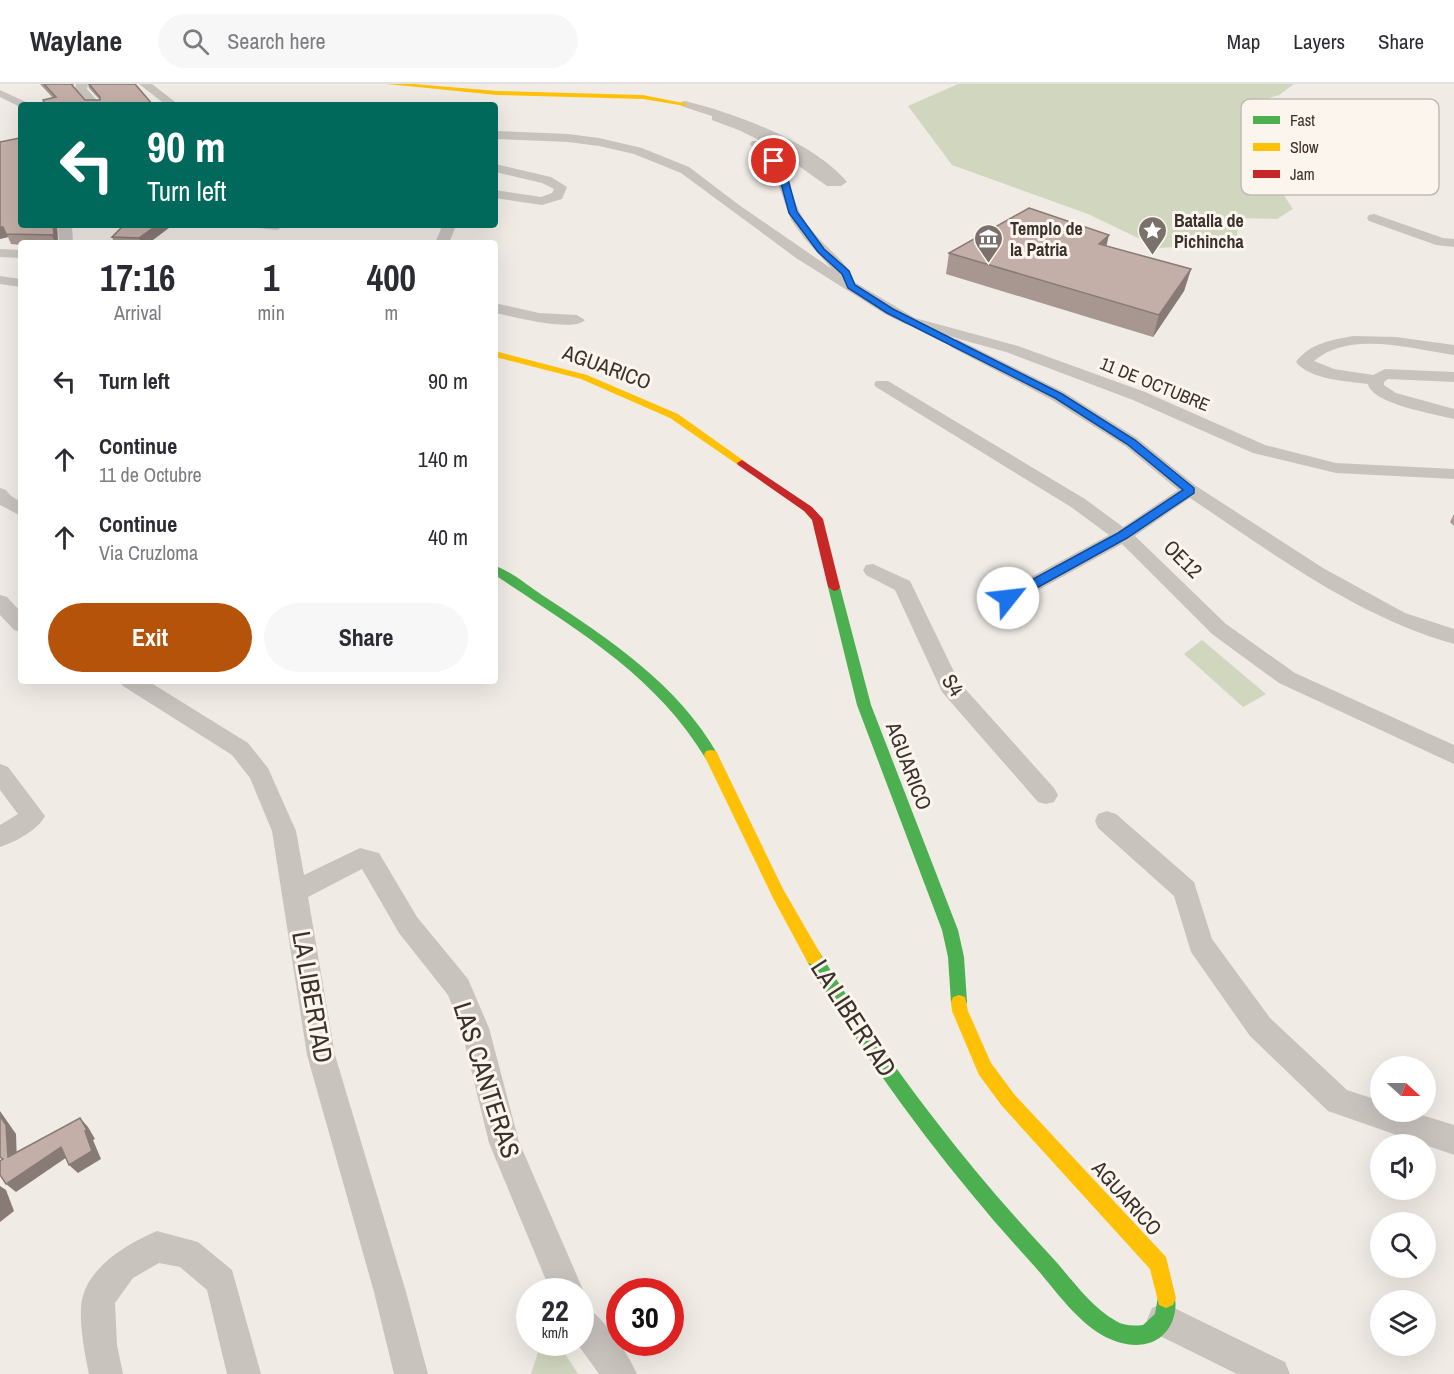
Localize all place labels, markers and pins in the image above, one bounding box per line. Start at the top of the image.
pin [748,135,799,186]
place label: Batalla de Pichincha [1174,208,1245,254]
place icon: Batalla de Pichincha [1137,214,1169,256]
place label: Templo de la Patria [1010,216,1083,262]
museum icon: Templo de la Patria [973,222,1005,264]

